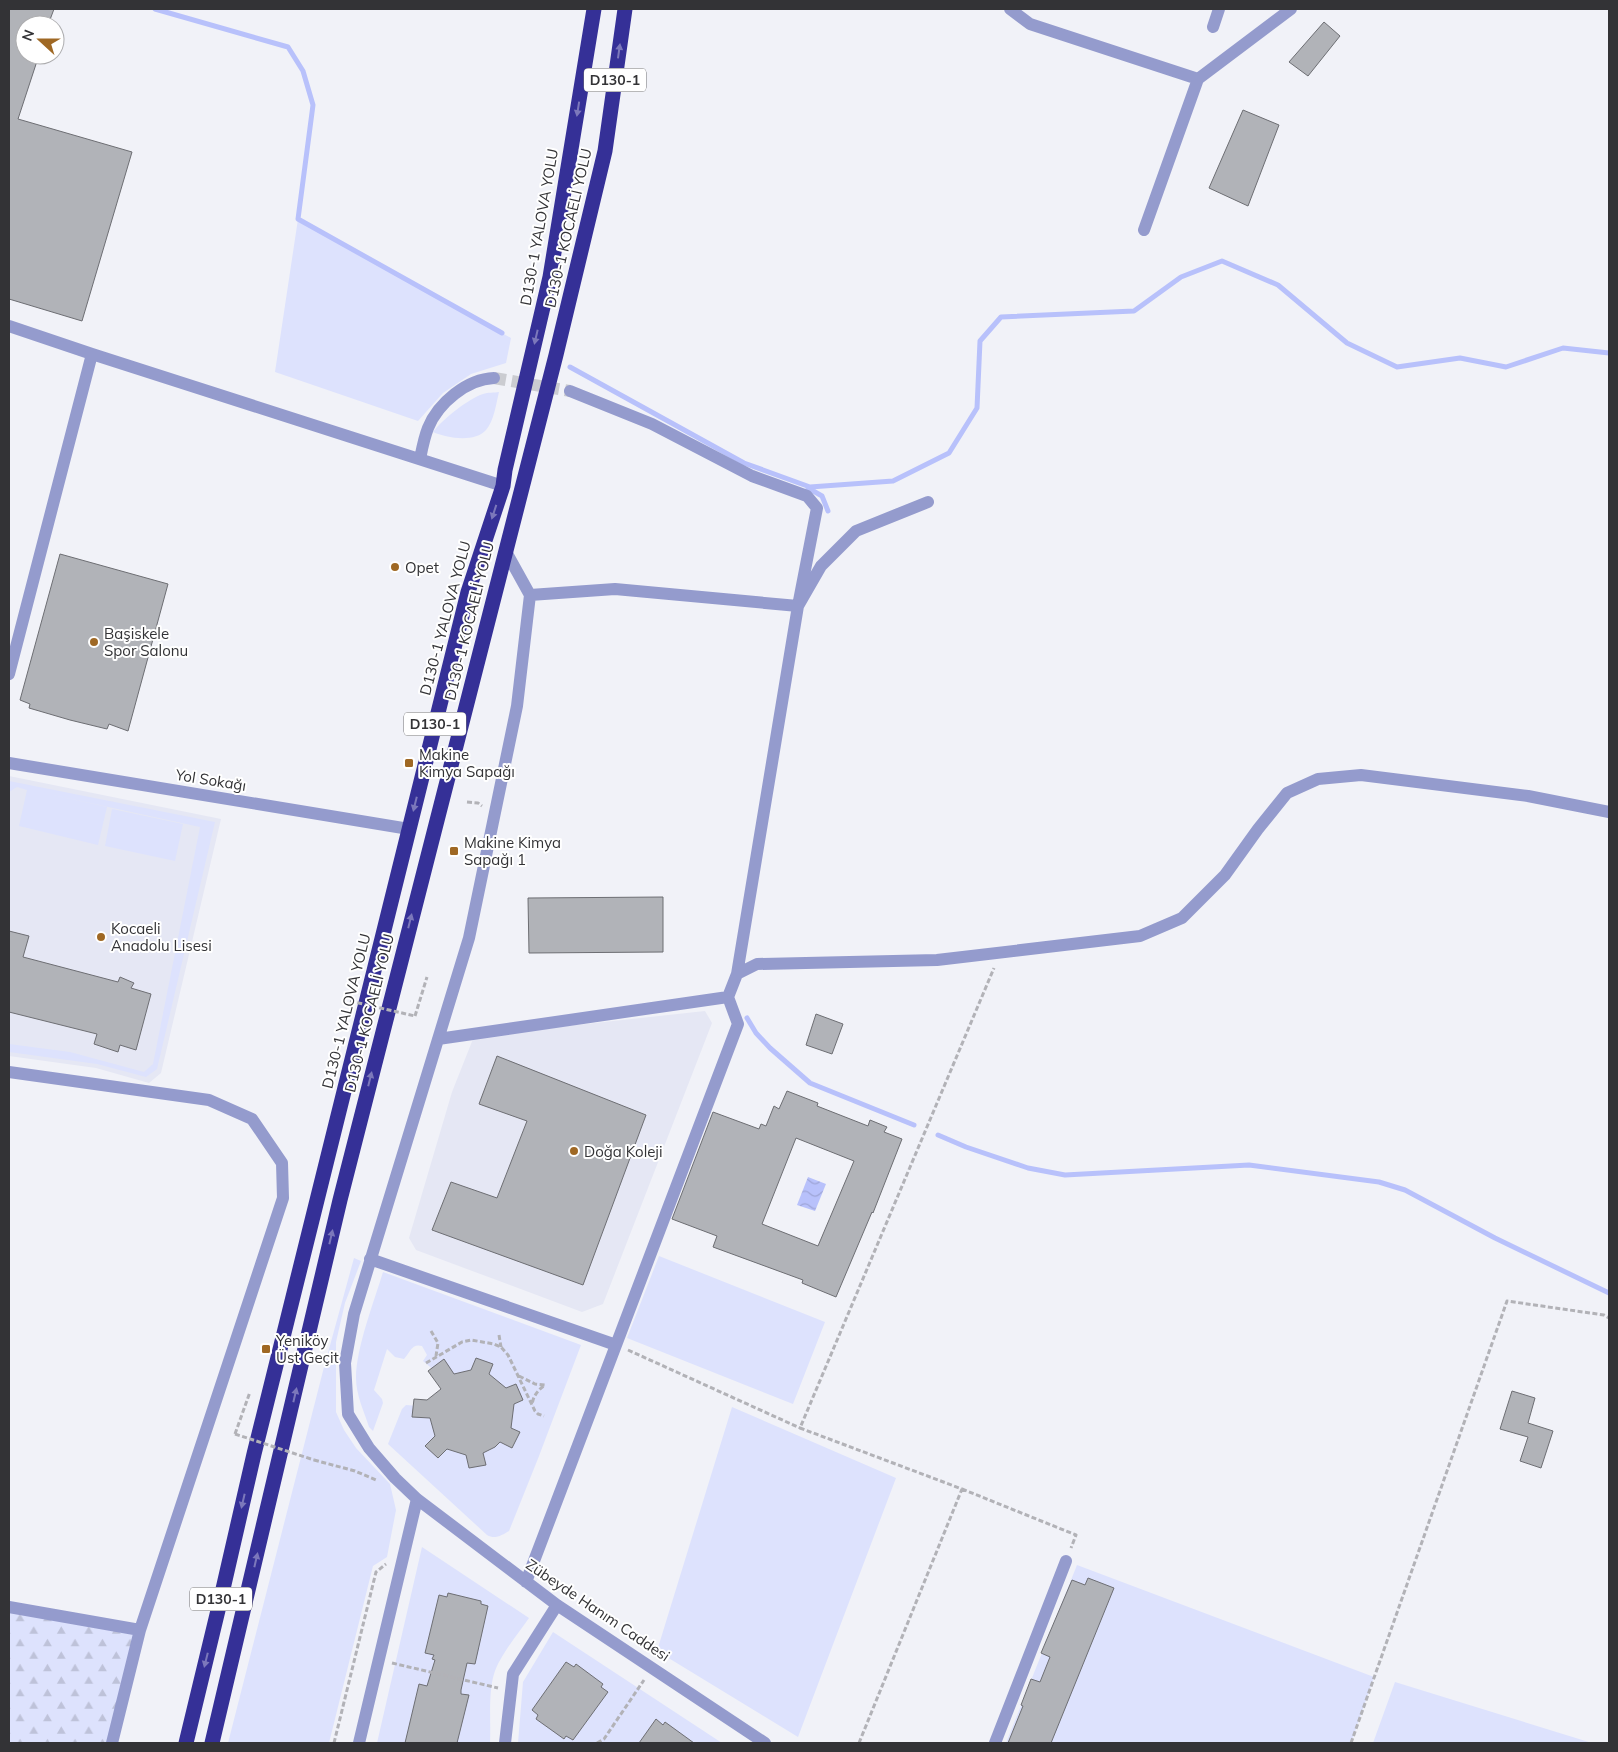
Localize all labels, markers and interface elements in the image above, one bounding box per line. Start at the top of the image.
north arrow [15,15,65,65]
text: N [18,27,38,44]
one-way arrow [615,43,623,59]
road number: D130-1 [584,68,646,92]
one-way arrow [573,101,581,117]
street label: D130-1 YALOVA YOLU [516,147,562,307]
street label: D130-1 KOCAELİ YOLU [540,147,596,309]
one-way arrow [532,330,540,345]
one-way arrow [490,505,498,520]
street label: D130-1 YALOVA YOLU [415,539,475,697]
street label: D130-1 KOCAELİ YOLU [440,540,498,702]
place label: Opet [405,558,439,577]
marker: Opet [389,561,401,573]
place label: Başiskele Spor Salonu [104,624,188,660]
marker: Başiskele Spor Salonu [88,636,100,648]
road number: D130-1 [404,712,466,736]
place label: Makine Kimya Sapağı [419,745,515,781]
marker: Makine Kimya Sapağı [403,757,415,769]
street label: Yol Sokağı [173,765,248,795]
one-way arrow [411,796,419,811]
place label: Makine Kimya Sapağı 1 [464,833,561,869]
marker: Makine Kimya Sapağı 1 [448,845,460,857]
one-way arrow [406,914,414,929]
place label: Kocaeli Anadolu Lisesi [111,919,212,955]
marker: Kocaeli Anadolu Lisesi [95,931,107,943]
street label: D130-1 YALOVA YOLU [318,932,374,1090]
street label: D130-1 KOCAELİ YOLU [340,932,398,1094]
one-way arrow [367,1071,375,1086]
place label: Doğa Koleji [584,1142,663,1161]
marker: Doğa Koleji [568,1145,580,1157]
one-way arrow [327,1229,335,1244]
place label: Yeniköy Üst Geçit [275,1331,339,1367]
marker: Yeniköy Üst Geçit [260,1343,272,1355]
one-way arrow [291,1387,299,1402]
one-way arrow [239,1494,247,1509]
one-way arrow [252,1552,260,1567]
street label: Zübeyde Hanım Caddesi [522,1555,674,1665]
road number: D130-1 [190,1588,252,1610]
one-way arrow [202,1652,210,1667]

